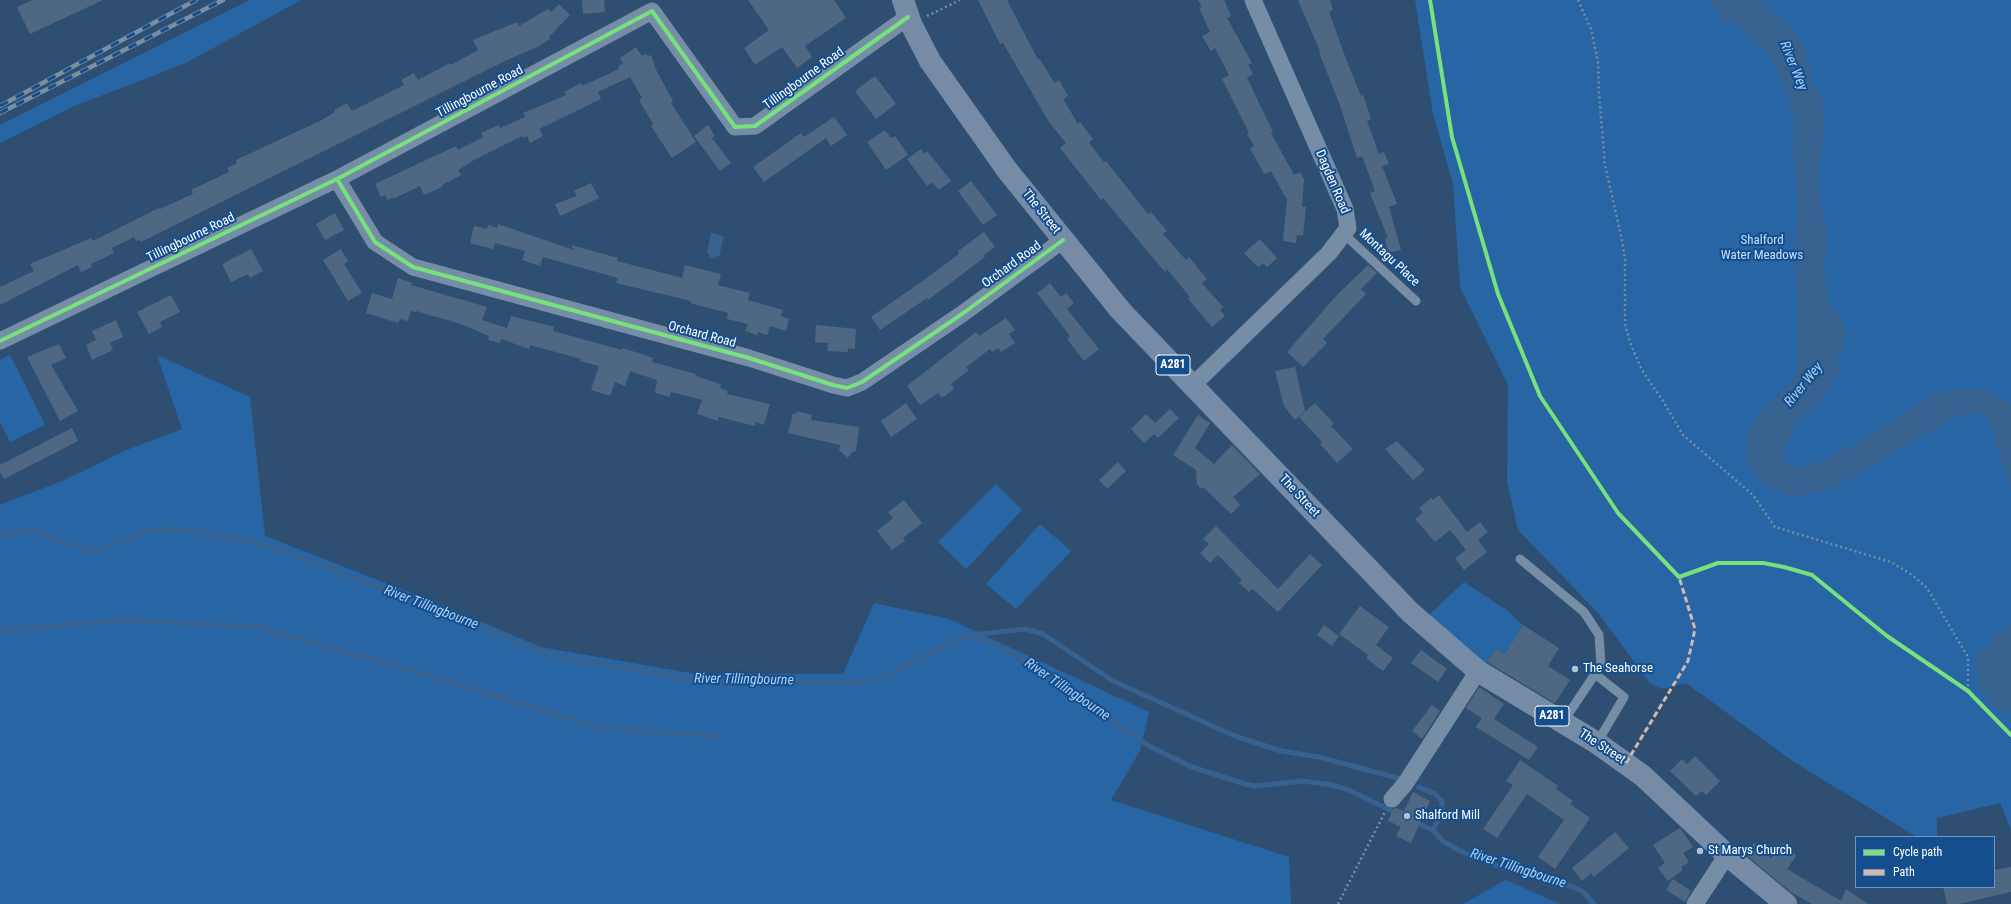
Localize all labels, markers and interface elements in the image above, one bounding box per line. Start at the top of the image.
water label: River Wey [1776,39,1810,93]
street label: Tillingbourne Road [761,44,847,114]
street label: Tillingbourne Road [434,63,526,121]
street label: Dagden Road [1312,148,1352,216]
street label: The Street [1018,187,1064,237]
street label: Tillingbourne Road [144,210,238,266]
street label: Montagu Place [1356,226,1422,290]
park label: Shalford Water Meadows [1721,233,1803,264]
street label: Orchard Road [979,238,1045,292]
street label: Orchard Road [666,318,738,352]
road number: A281 [1156,355,1190,375]
water label: River Wey [1781,360,1827,410]
street label: The Street [1275,471,1323,521]
water label: River Tillingbourne [381,582,481,634]
water label: River Tillingbourne [1021,655,1113,725]
place label: The Seahorse [1583,661,1653,677]
marker: The Seahorse [1570,664,1580,674]
water label: River Tillingbourne [694,671,794,689]
road number: A281 [1535,706,1569,726]
street label: The Street [1576,726,1628,768]
place label: Shalford Mill [1415,808,1480,824]
marker: Shalford Mill [1402,811,1412,821]
legend [1855,836,1995,888]
place label: St Marys Church [1708,843,1792,859]
text: Cycle path [1893,845,1942,859]
water label: River Tillingbourne [1468,846,1568,892]
marker: St Marys Church [1695,846,1705,856]
text: Path [1893,865,1915,879]

